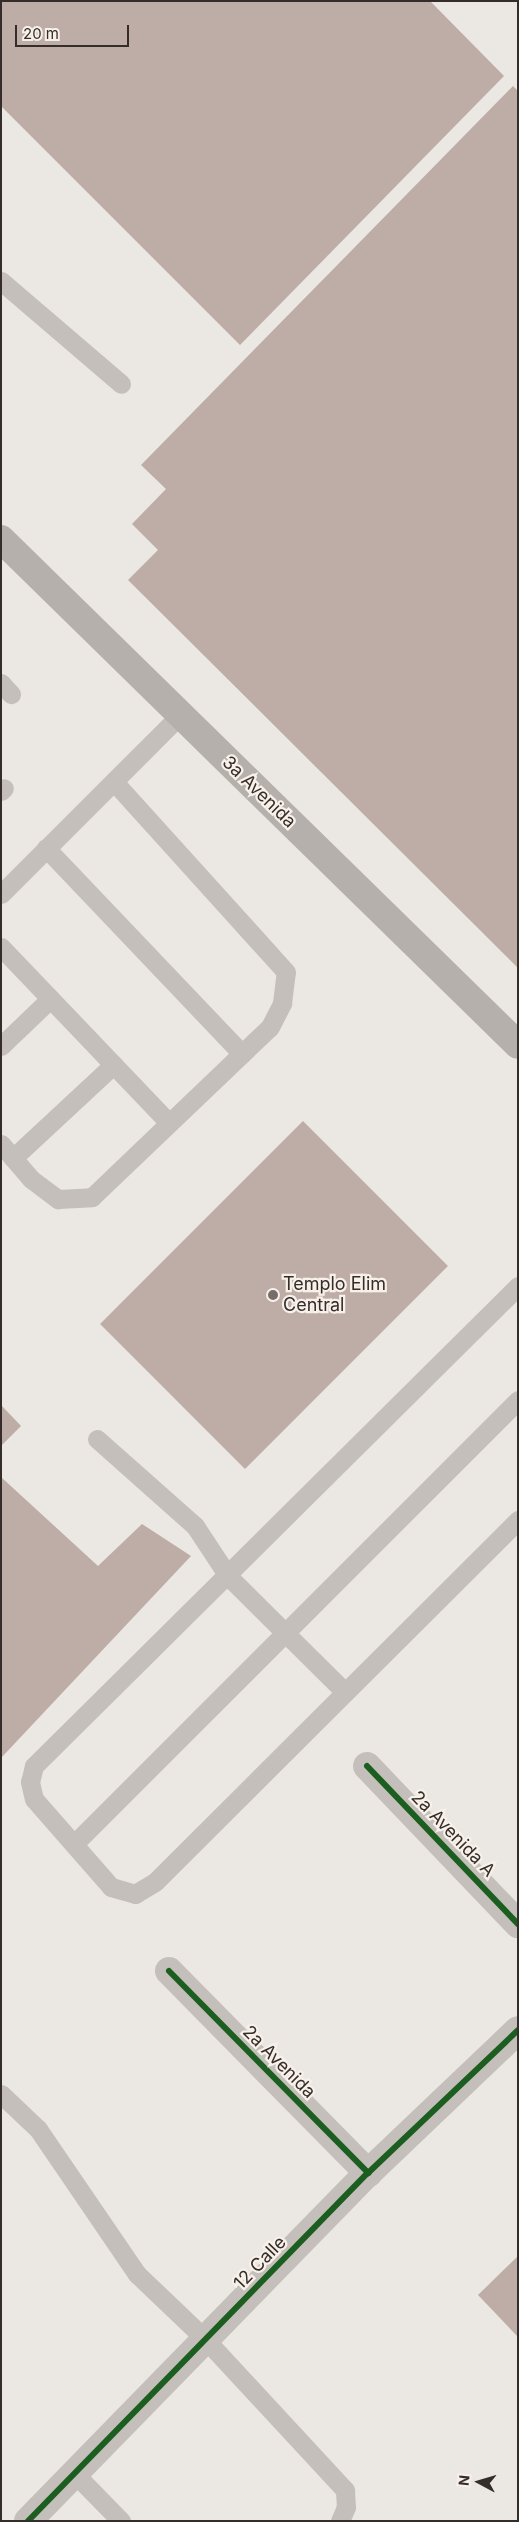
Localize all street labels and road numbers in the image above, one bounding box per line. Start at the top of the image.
street label: 3a Avenida [218,752,300,832]
street label: 2a Avenida A [407,1786,499,1882]
street label: 2a Avenida [238,2021,320,2103]
street label: 12 Calle [229,2232,291,2294]

